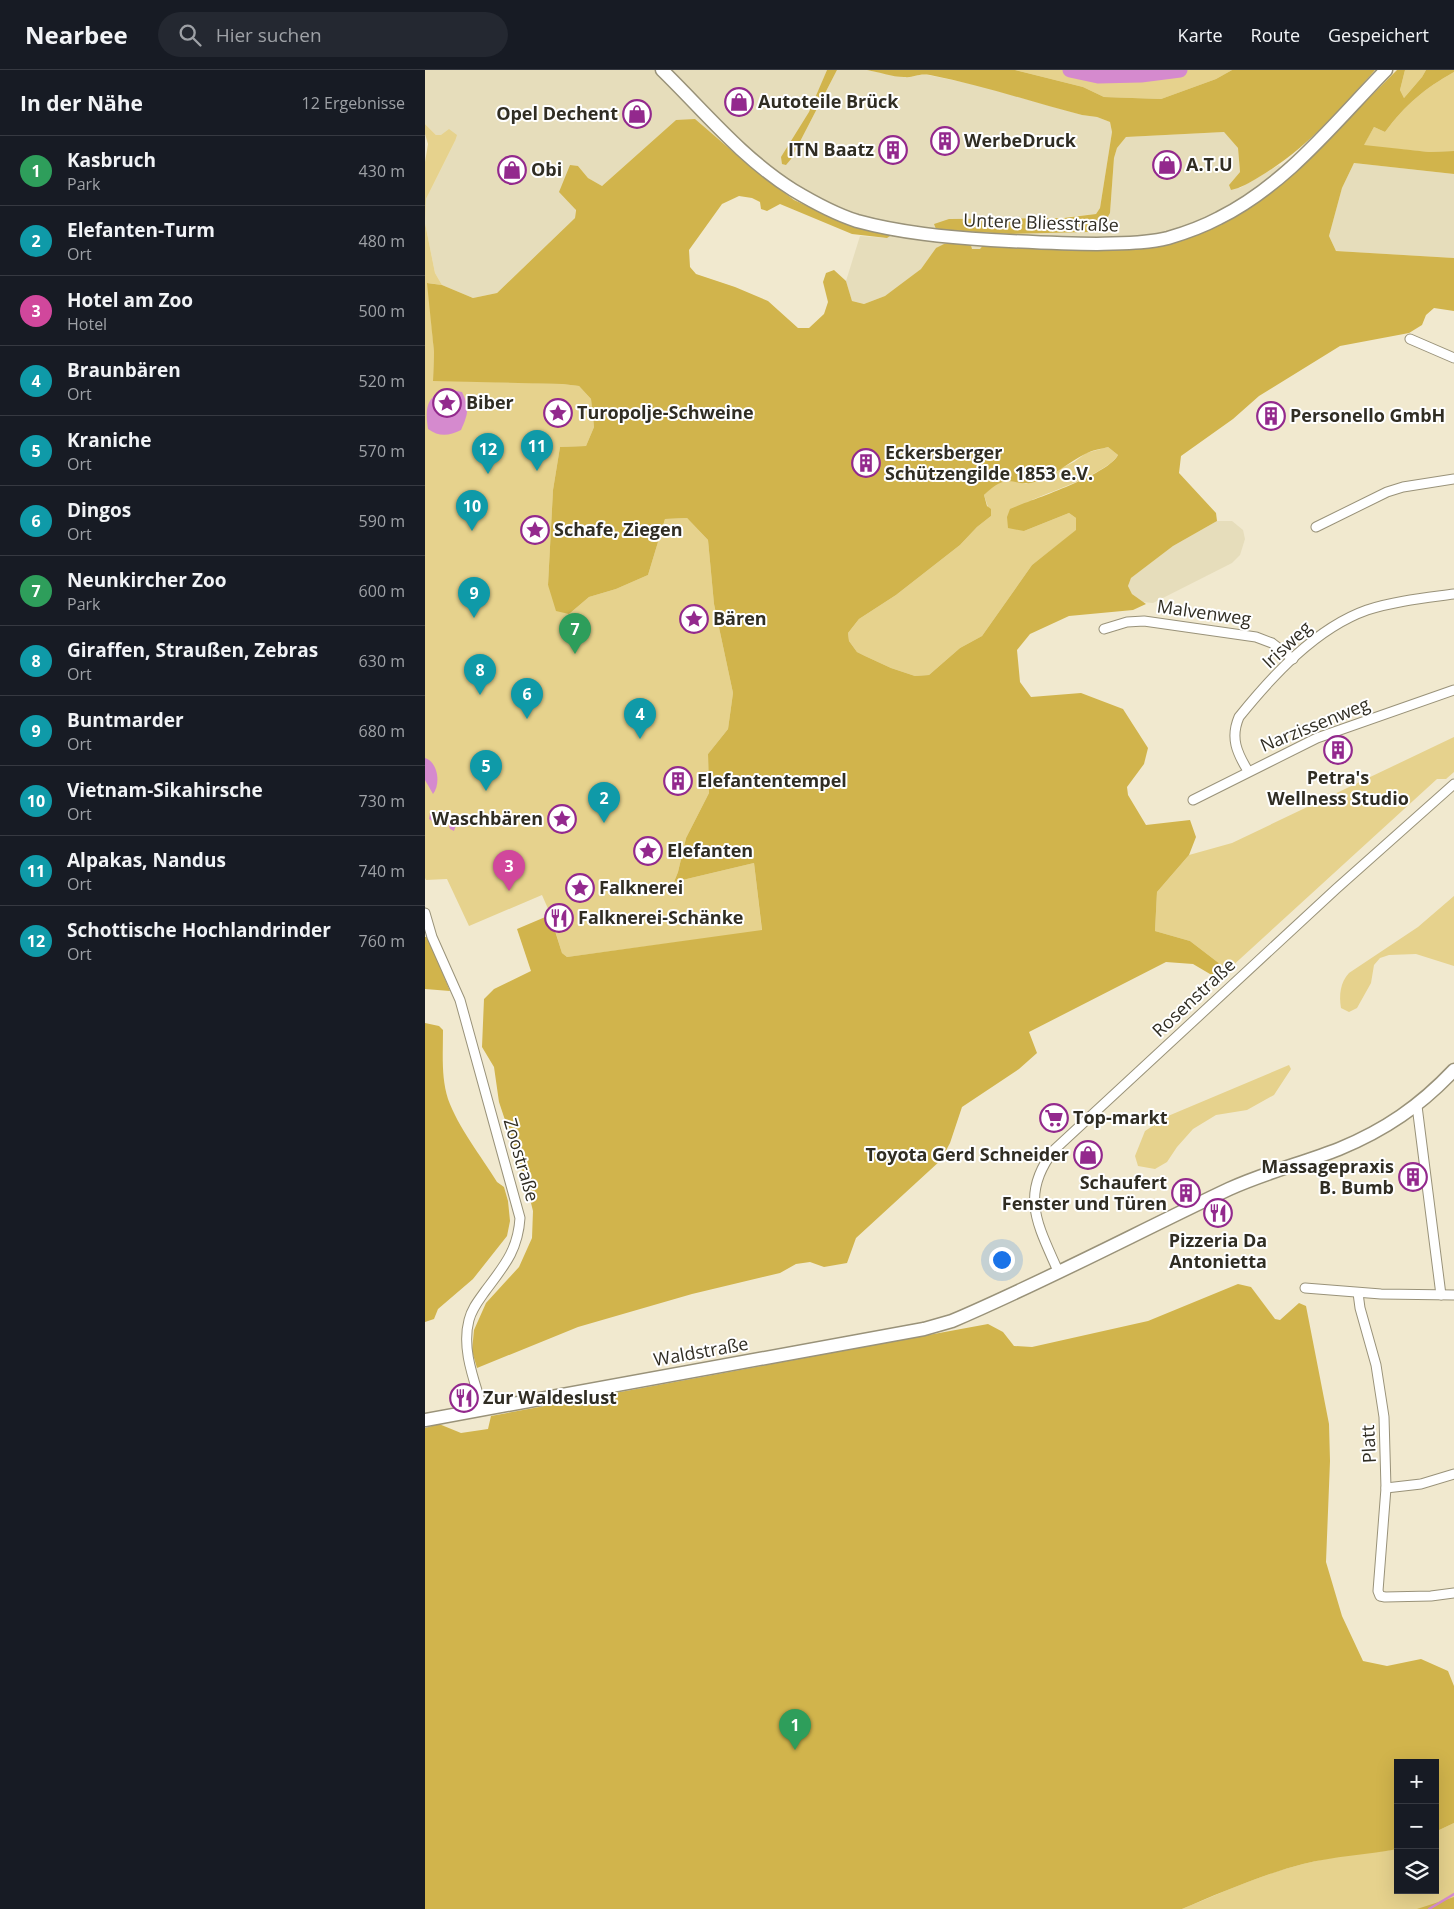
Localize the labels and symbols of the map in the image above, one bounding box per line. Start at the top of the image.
shop icon: Autoteile Brück [724,87,754,117]
place label: Autoteile Brück [758,89,899,113]
shop icon: Opel Dechent [622,99,652,129]
place label: Opel Dechent [496,101,618,125]
building icon: WerbeDruck [930,126,960,156]
place label: WerbeDruck [964,128,1077,152]
building icon: ITN Baatz [878,135,908,165]
place label: ITN Baatz [788,137,874,161]
shop icon: A.T.U [1152,150,1182,180]
place label: A.T.U [1186,152,1233,176]
shop icon: Obi [497,155,527,185]
place label: Obi [531,157,562,181]
street label: Untere Bliesstraße [963,207,1119,237]
place icon: Biber [432,388,462,418]
place label: Biber [466,390,514,414]
place icon: Turopolje-Schweine [543,398,573,428]
place label: Turopolje-Schweine [577,400,754,424]
building icon: Personello GmbH [1256,401,1286,431]
place label: Personello GmbH [1290,403,1445,427]
pin: 11 [521,430,553,471]
pin: 12 [472,433,504,474]
place label: Eckersberger Schützengilde 1853 e.V. [885,440,1093,485]
building icon: Eckersberger Schützengilde 1853 e.V. [851,448,881,478]
pin: 10 [456,490,488,531]
place icon: Schafe, Ziegen [520,515,550,545]
place label: Schafe, Ziegen [554,517,682,541]
pin: 9 [458,577,490,618]
street label: Malvenweg [1156,594,1253,631]
place icon: Bären [679,604,709,634]
place label: Bären [713,606,767,630]
pin: 7 [559,613,591,654]
street label: Irisweg [1256,615,1316,673]
pin: 8 [464,654,496,695]
pin: 6 [511,678,543,719]
street label: Narzissenweg [1256,691,1373,757]
pin: 4 [624,698,656,739]
building icon: Petra's Wellness Studio [1323,735,1353,765]
pin: 5 [470,750,502,791]
place label: Petra's Wellness Studio [1267,765,1409,810]
building icon: Elefantentempel [663,766,693,796]
place label: Elefantentempel [697,768,847,792]
pin: 2 [588,782,620,823]
place icon: Waschbären [547,804,577,834]
place label: Waschbären [432,806,543,830]
place icon: Elefanten [633,836,663,866]
place label: Elefanten [667,838,753,862]
pin: 3 [493,850,525,891]
place icon: Falknerei [565,873,595,903]
place label: Falknerei [599,875,683,899]
restaurant icon: Falknerei-Schänke [544,903,574,933]
place label: Falknerei-Schänke [578,905,743,929]
street label: Rosenstraße [1147,953,1240,1042]
supermarket icon: Top-markt [1039,1103,1069,1133]
place label: Top-markt [1073,1105,1168,1129]
street label: Zoostraße [499,1115,545,1204]
shop icon: Toyota Gerd Schneider [1073,1140,1103,1170]
place label: Toyota Gerd Schneider [866,1142,1069,1166]
place label: Massagepraxis B. Bumb [1261,1154,1394,1199]
building icon: Massagepraxis B. Bumb [1398,1162,1428,1192]
place label: Schaufert Fenster und Türen [1002,1170,1167,1215]
building icon: Schaufert Fenster und Türen [1171,1178,1201,1208]
restaurant icon: Pizzeria Da Antonietta [1203,1198,1233,1228]
place label: Pizzeria Da Antonietta [1169,1228,1267,1273]
your location [989,1247,1015,1273]
street label: Waldstraße [652,1331,750,1371]
restaurant icon: Zur Waldeslust [449,1383,479,1413]
place label: Zur Waldeslust [483,1385,617,1409]
street label: Platt [1355,1424,1381,1464]
pin: 1 [779,1709,811,1750]

